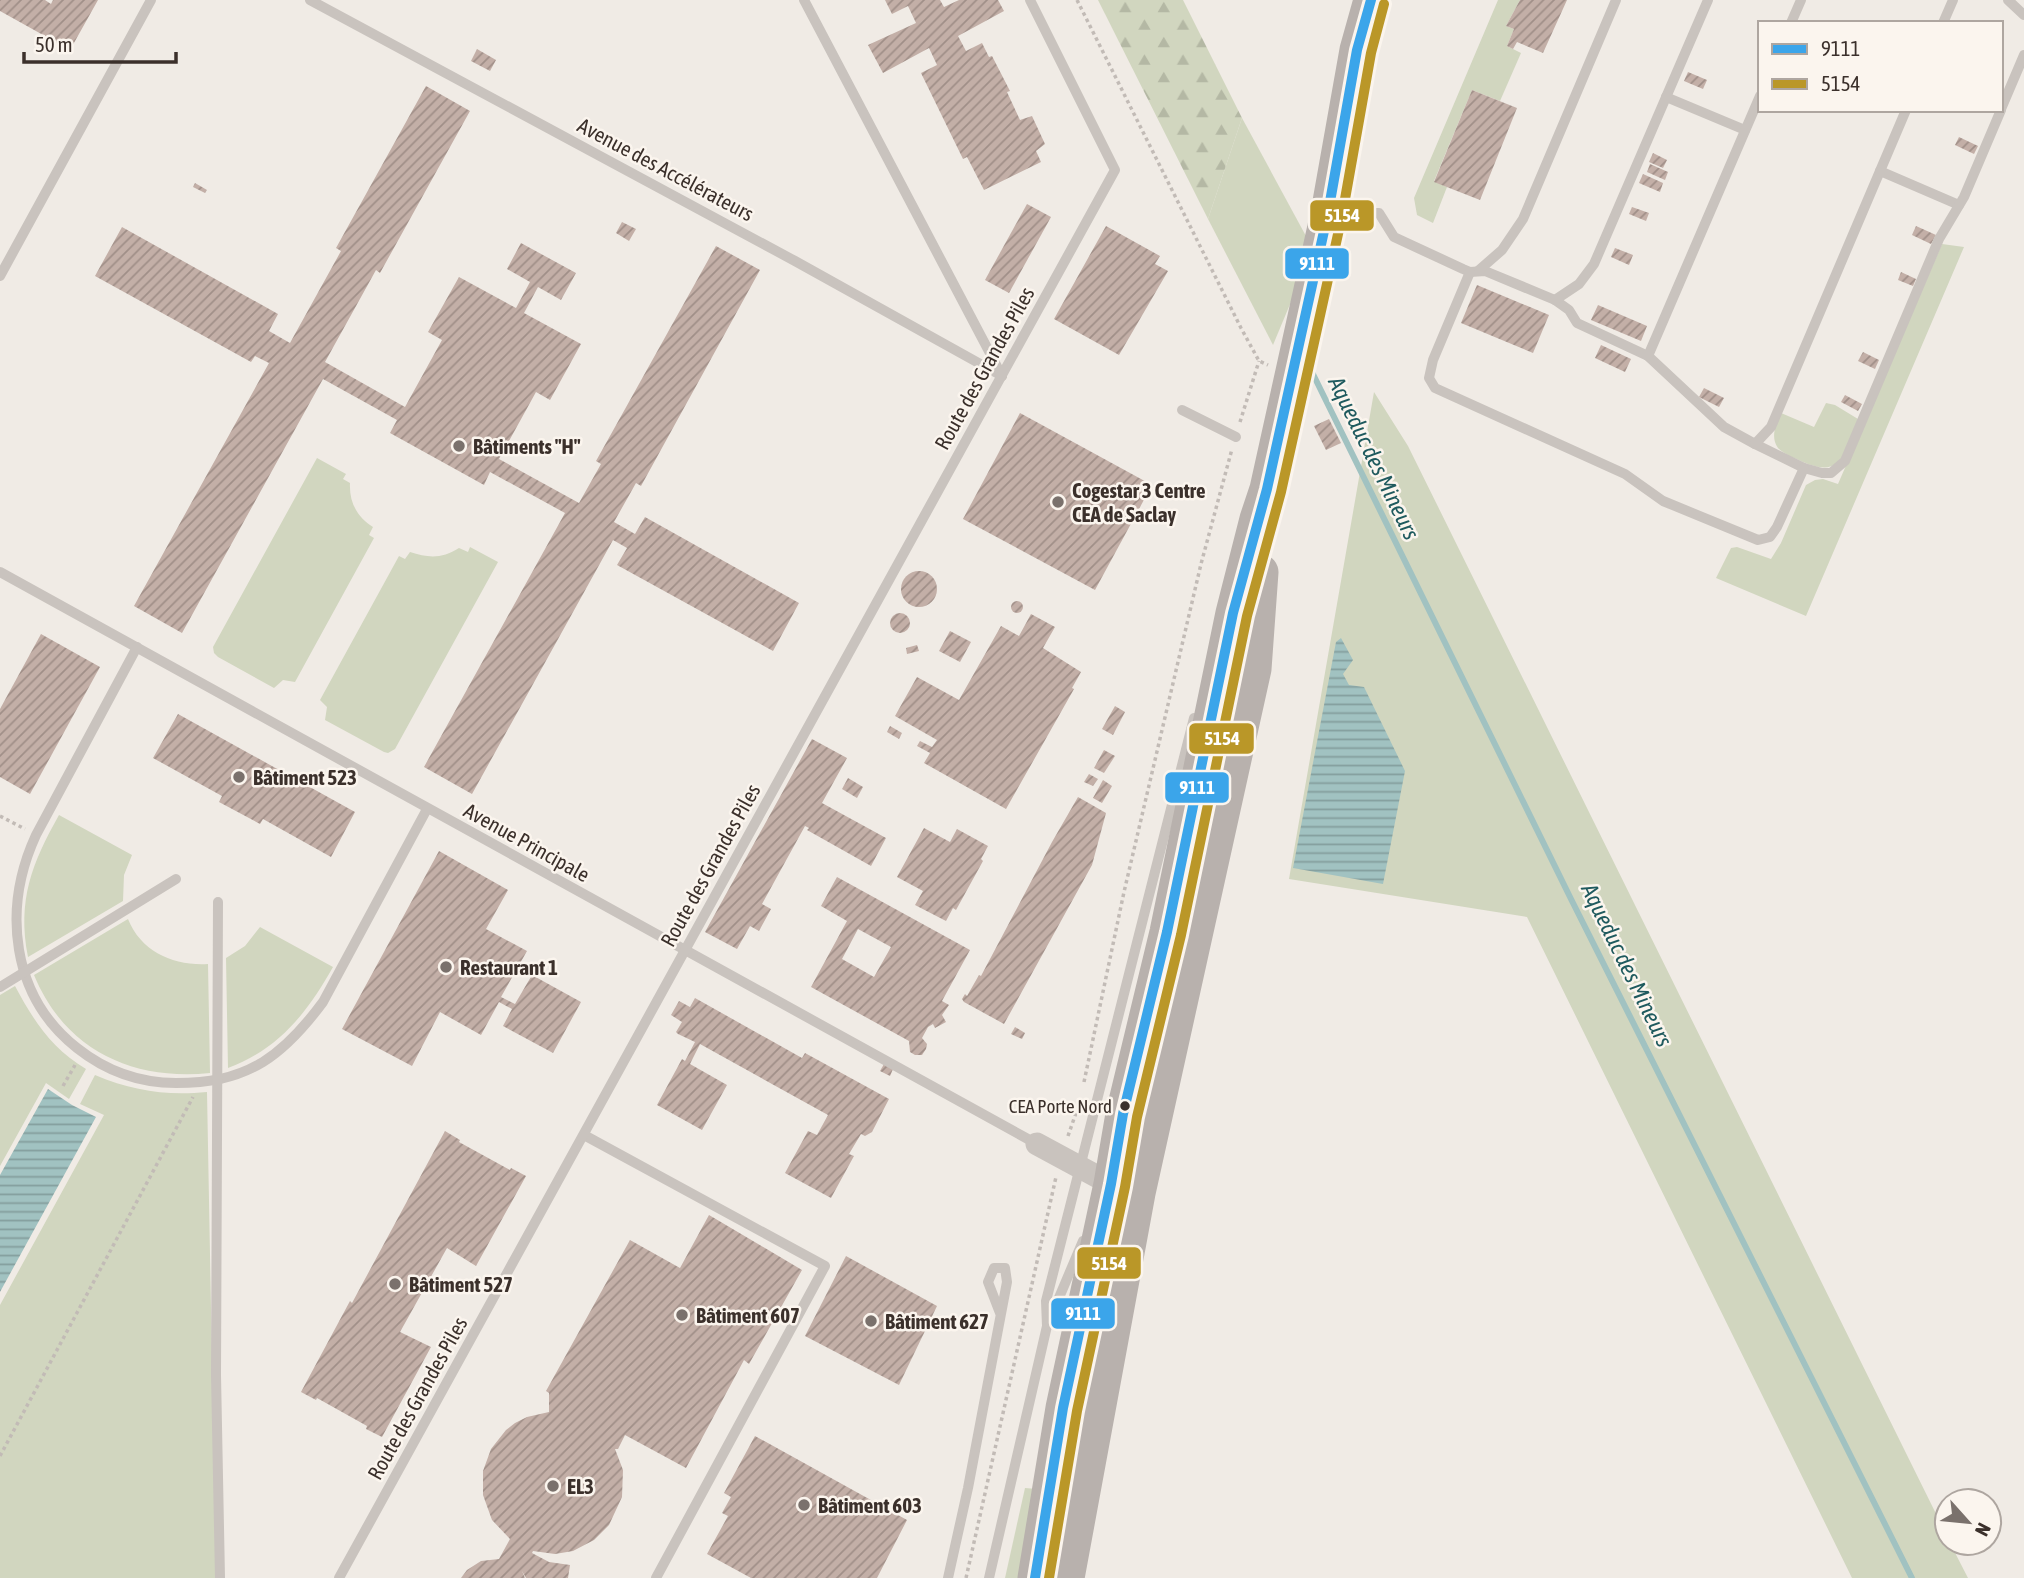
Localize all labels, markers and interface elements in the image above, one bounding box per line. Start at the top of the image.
scale bar [24,21,177,65]
legend [1758,21,2003,112]
text: 50 m [35,32,73,56]
text: 9111 [1821,36,1860,60]
text: 5154 [1821,71,1861,95]
street label: Avenue des Accélérateurs [574,112,758,226]
line badge: 5154 [1309,199,1375,232]
text: 5154 [1324,204,1360,226]
line badge: 9111 [1284,247,1350,280]
text: 9111 [1299,252,1335,274]
street label: Route des Grandes Piles [929,283,1039,453]
water label: Aqueduc des Mineurs [1323,371,1425,544]
place label: Bâtiments "H" [473,434,581,458]
marker: Bâtiments "H" [451,438,467,454]
place label: Cogestar 3 Centre CEA de Saclay [1072,478,1205,526]
marker: Cogestar 3 Centre CEA de Saclay [1050,494,1066,510]
line badge: 5154 [1188,722,1255,755]
text: 5154 [1204,727,1240,749]
place label: Bâtiment 523 [253,765,357,789]
marker: Bâtiment 523 [231,769,247,785]
line badge: 9111 [1164,771,1230,804]
text: 9111 [1179,776,1215,798]
street label: Route des Grandes Piles [655,780,765,950]
street label: Avenue Principale [460,798,594,886]
water label: Aqueduc des Mineurs [1576,878,1678,1051]
place label: Restaurant 1 [460,955,558,979]
marker: Restaurant 1 [438,959,454,975]
place label: CEA Porte Nord [1009,1095,1112,1117]
marker: CEA Porte Nord [1118,1099,1132,1113]
line badge: 5154 [1076,1246,1142,1280]
text: 5154 [1091,1252,1127,1274]
place label: Bâtiment 527 [409,1272,513,1296]
marker: Bâtiment 527 [387,1276,403,1292]
line badge: 9111 [1050,1297,1116,1330]
text: 9111 [1065,1302,1101,1324]
place label: Bâtiment 607 [696,1303,800,1327]
marker: Bâtiment 607 [674,1307,690,1323]
place label: Bâtiment 627 [885,1309,989,1333]
street label: Route des Grandes Piles [362,1313,472,1483]
marker: Bâtiment 627 [863,1313,879,1329]
place label: EL3 [567,1474,594,1498]
marker: EL3 [545,1478,561,1494]
north arrow [1933,1487,2003,1557]
place label: Bâtiment 603 [818,1493,922,1517]
marker: Bâtiment 603 [796,1497,812,1513]
text: N [1971,1520,1995,1540]

